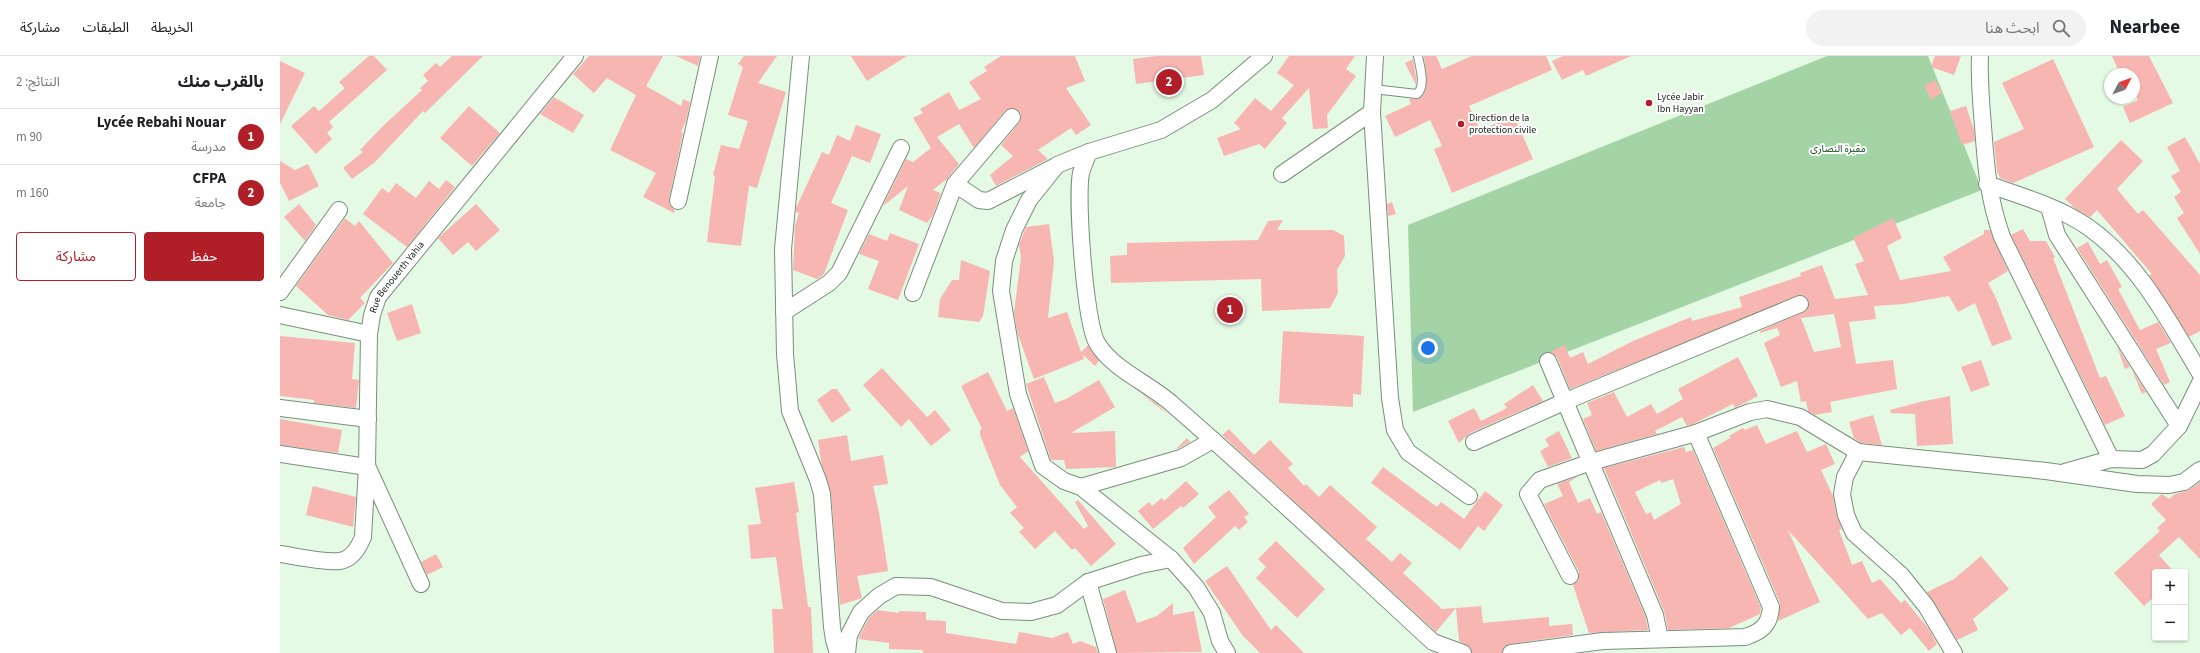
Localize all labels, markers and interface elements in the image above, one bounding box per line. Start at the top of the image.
search box [1806,10,2086,46]
text: Nearbee [2110,14,2180,41]
icon: search [2050,17,2072,39]
text: مشاركة [20,18,60,38]
text: الطبقات [82,18,129,38]
text: الخريطة [151,18,193,38]
text: ابحث هنا [1985,18,2040,39]
pin: 2 [1156,67,1182,97]
north arrow [2104,68,2140,104]
text: بالقرب منك [178,70,264,94]
text: النتائج: 2 [16,73,60,91]
place label: Lycée Jabir Ibn Hayyan [1657,90,1704,116]
marker: Lycée Jabir Ibn Hayyan [1644,98,1654,108]
place label: Direction de la protection civile [1469,111,1536,137]
text: Lycée Rebahi Nouar [97,112,226,133]
marker: Direction de la protection civile [1456,119,1466,129]
text: 90 m [16,128,42,146]
text: 1 [248,128,254,146]
text: مدرسة [191,138,226,156]
park label: مقبرة النصارى [1810,142,1866,156]
text: CFPA [193,168,226,189]
text: 160 m [16,184,49,202]
text: 2 [248,184,254,202]
text: جامعة [195,194,226,212]
button: مشاركة [16,232,136,281]
button: حفظ [144,232,264,281]
street label: Rue Benouerth Yahia [366,238,428,315]
pin: 1 [1217,295,1243,325]
your location [1418,338,1438,358]
map controls [2152,569,2188,641]
button: + [2152,569,2188,605]
button: − [2152,605,2188,641]

